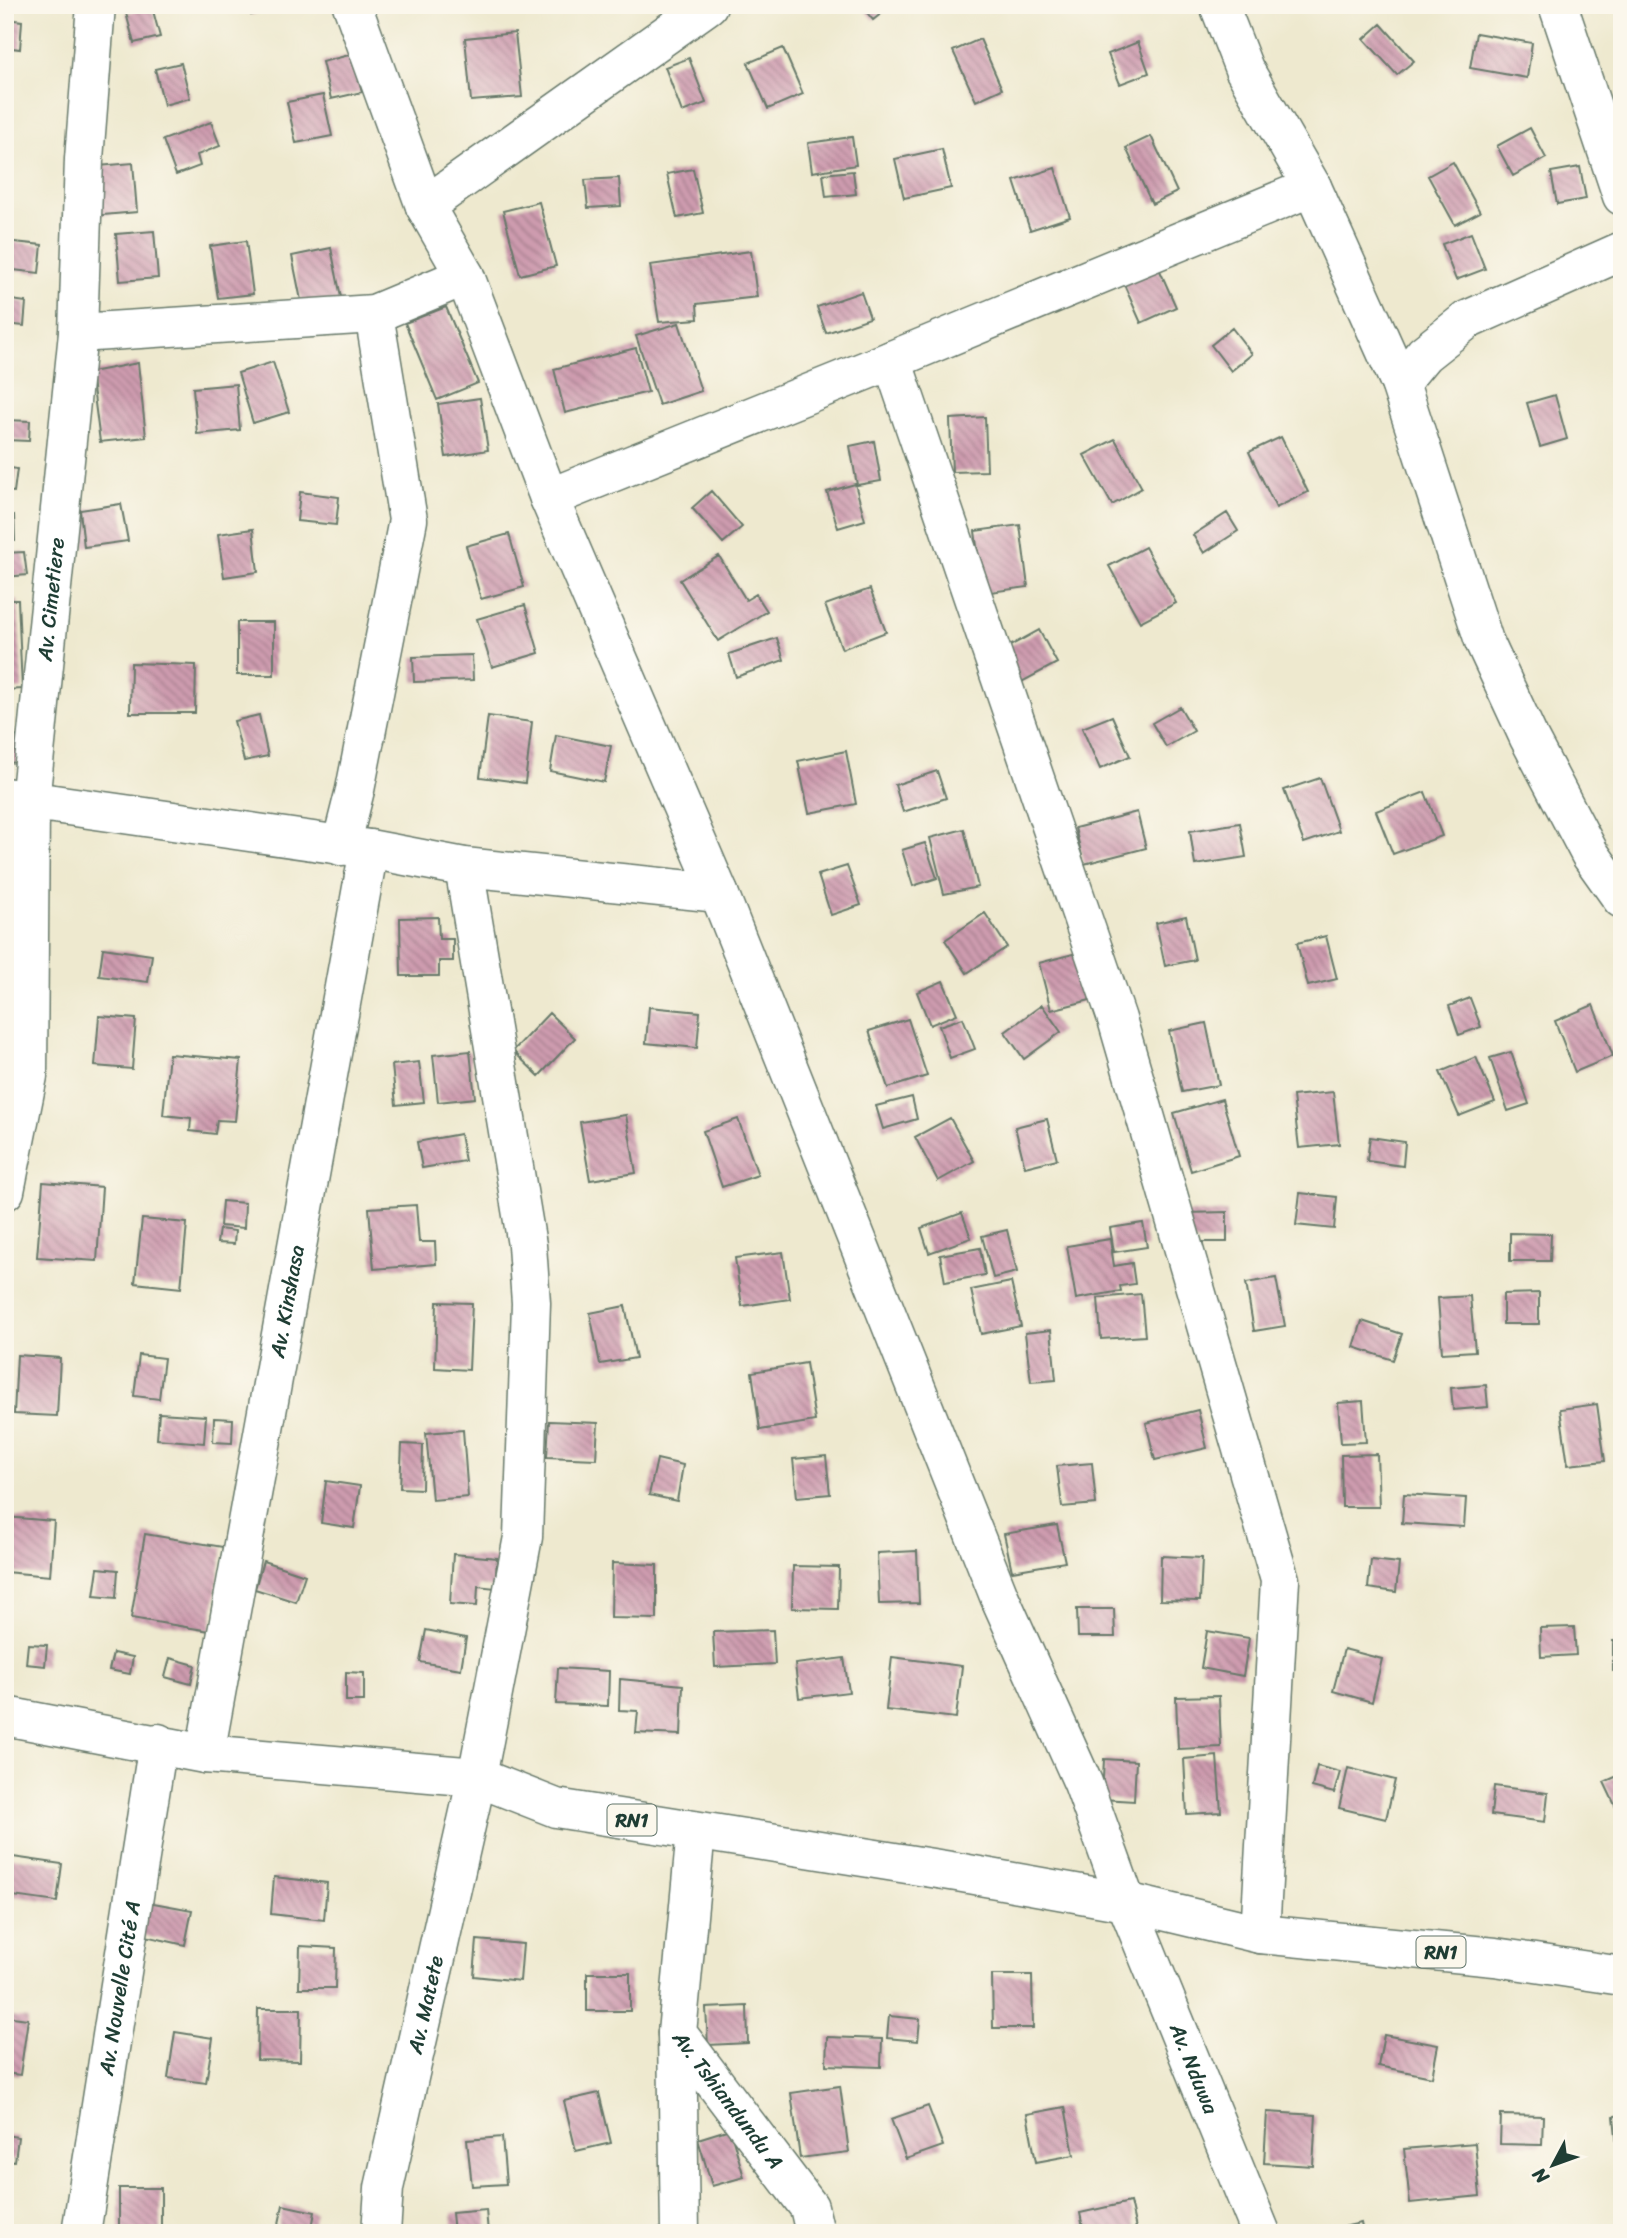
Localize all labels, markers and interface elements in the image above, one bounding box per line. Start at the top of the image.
street label: Av. Cimetiere [25,536,76,664]
street label: Av. Kinshasa [258,1241,316,1362]
road number: RN1 [608,1804,656,1836]
street label: Av. Nouvelle Cité A [87,1898,152,2079]
road number: RN1 [1416,1936,1466,1968]
street label: Av. Matete [396,1952,455,2059]
street label: Av. Nduwa [1158,2016,1230,2120]
street label: Av. Tshiandundu A [662,2021,793,2178]
north arrow [1518,2130,1588,2200]
text: N [1523,2159,1558,2192]

